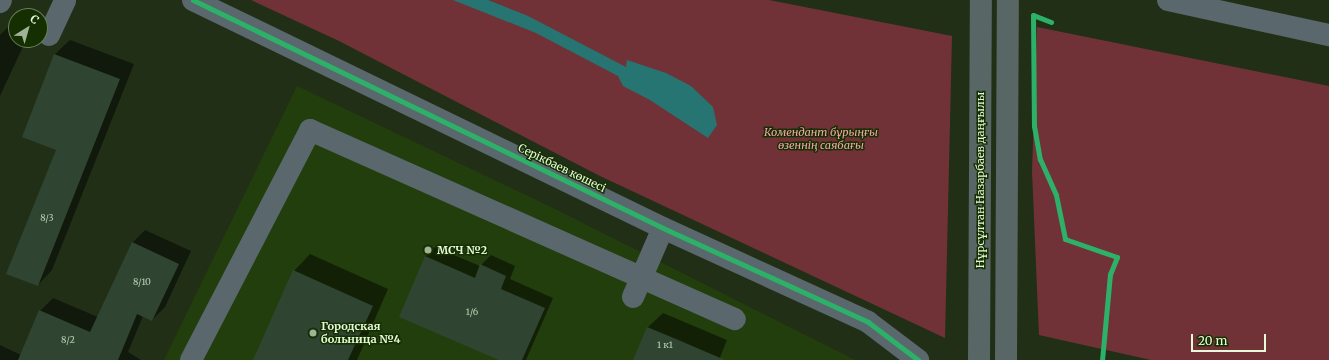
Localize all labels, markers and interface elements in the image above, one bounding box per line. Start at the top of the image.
north arrow [8,8,48,48]
text: С [27,11,42,27]
street label: Нұрсұлтан Назарбаев даңғылы [973,92,987,268]
park label: Комендант бұрыңғы өзеннің саябағы [764,126,878,152]
street label: Серікбаев көшесі [516,141,608,195]
house number: 8/3 [40,213,54,223]
place label: МСЧ №2 [437,243,487,257]
marker: МСЧ №2 [422,244,434,256]
house number: 8/10 [133,277,151,287]
house number: 1/6 [466,307,478,317]
place label: Городская больница №4 [321,320,400,346]
scale bar [1193,326,1268,352]
marker: Городская больница №4 [308,328,318,338]
text: 20 m [1198,333,1227,348]
house number: 8/2 [61,335,75,345]
house number: 1 к1 [657,340,673,350]

